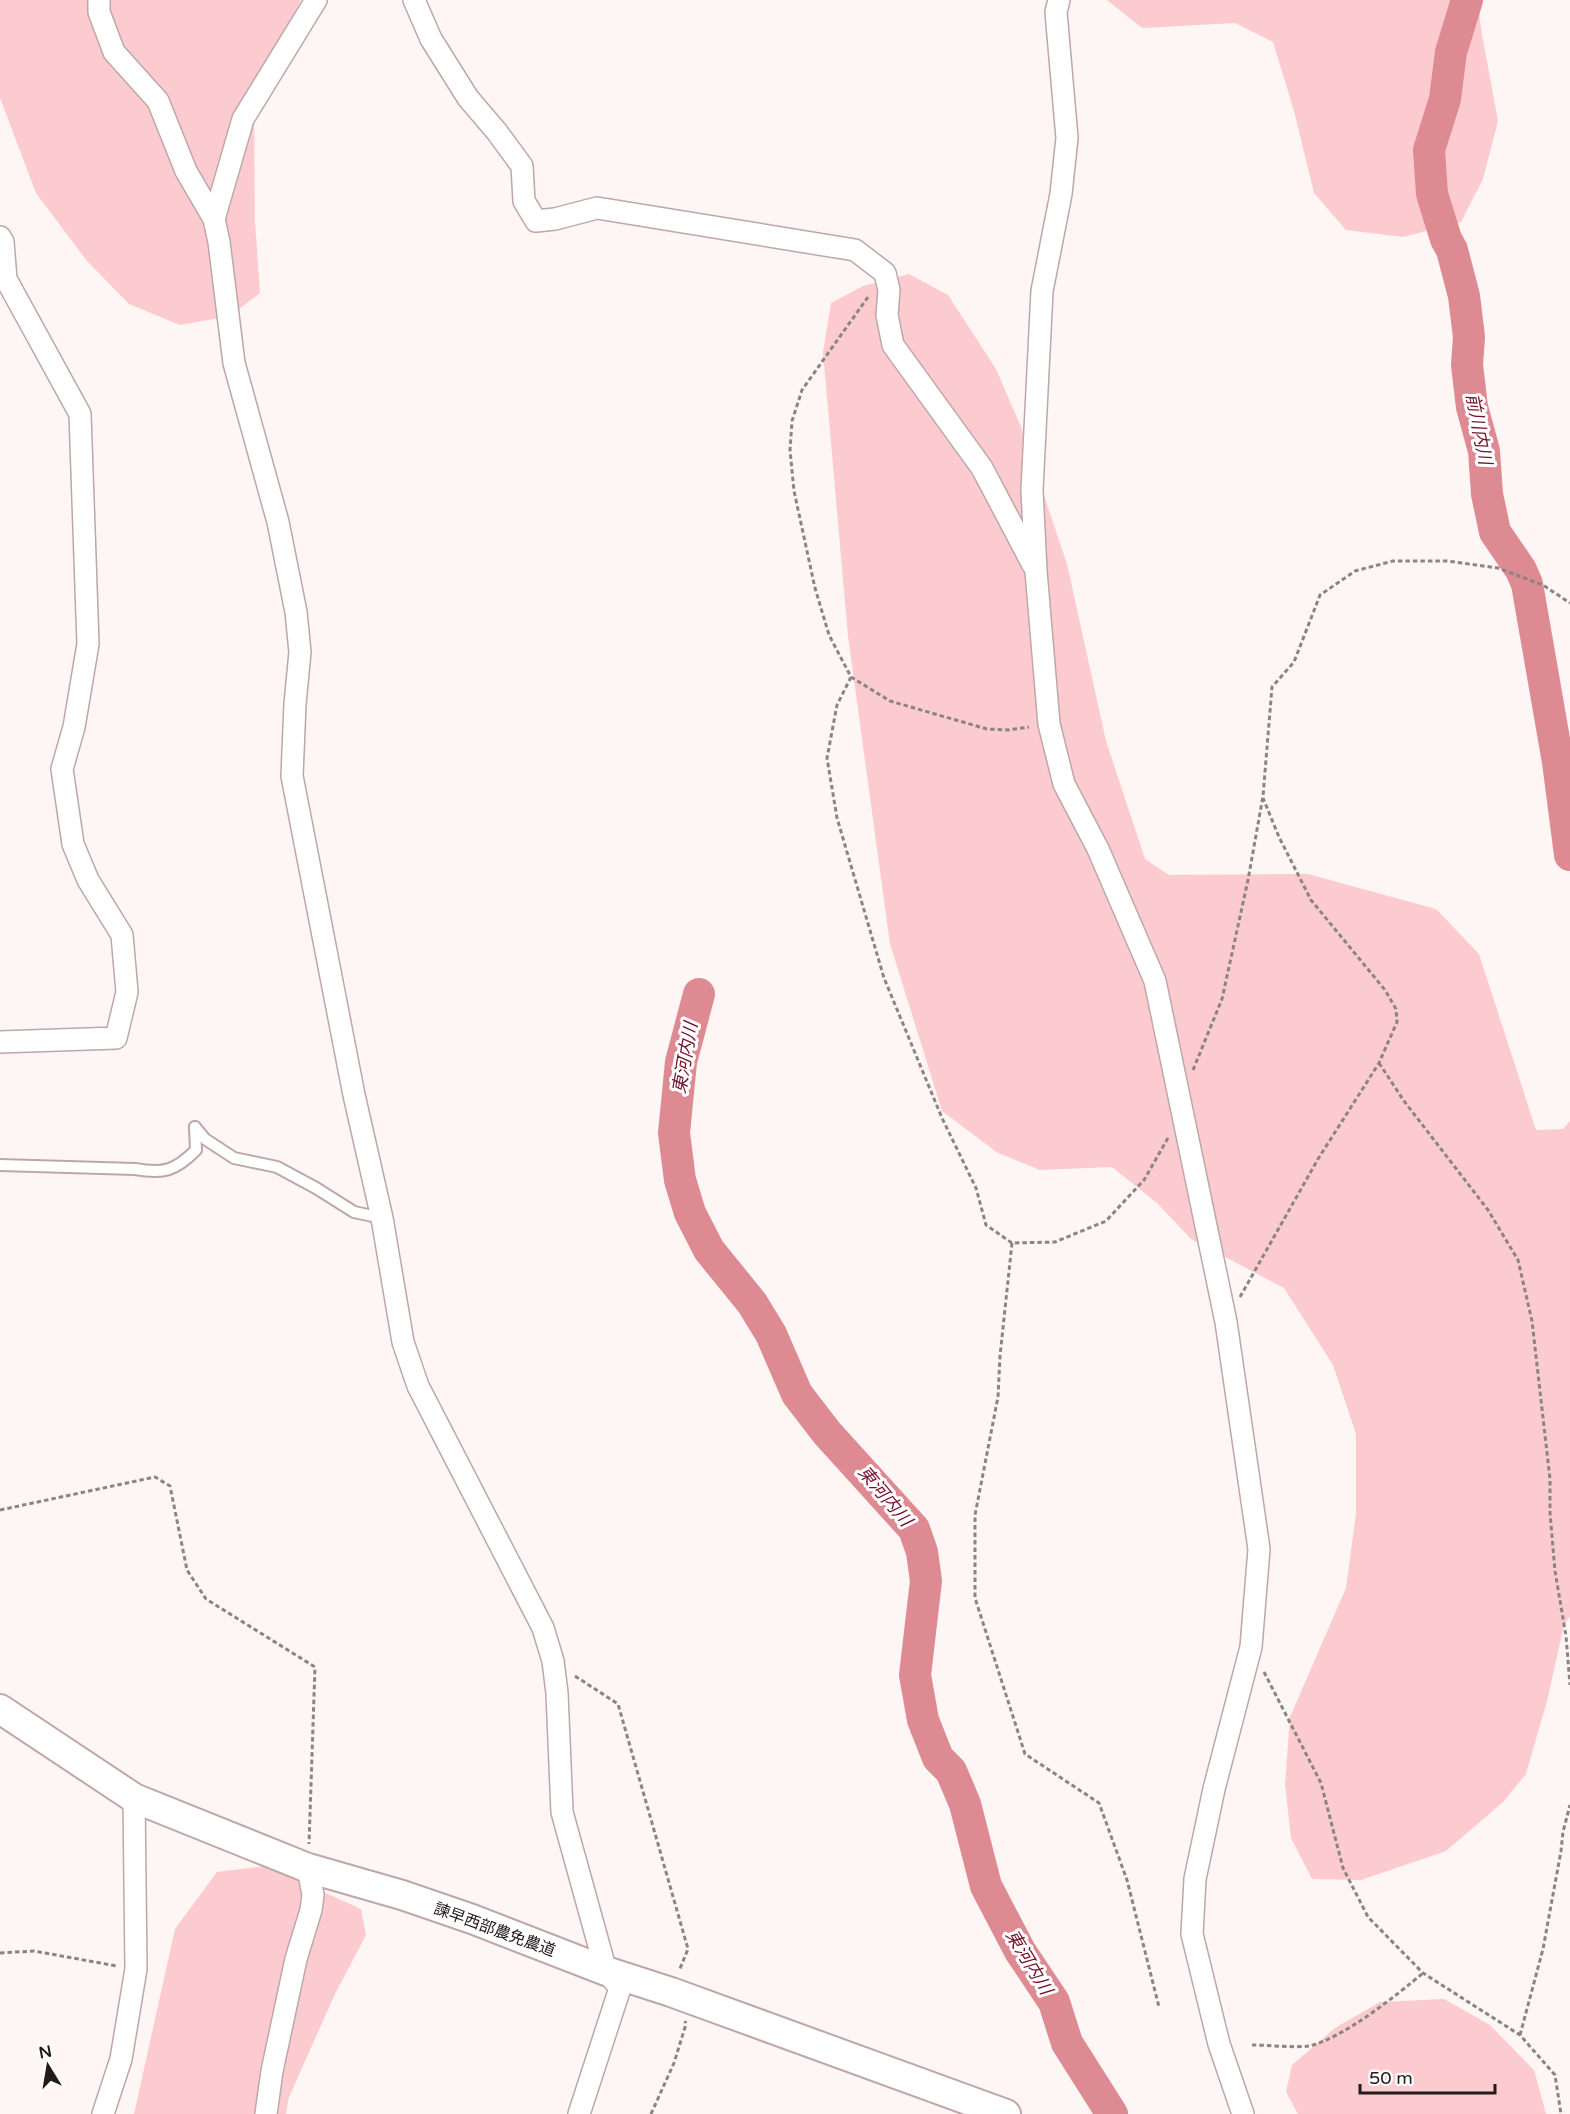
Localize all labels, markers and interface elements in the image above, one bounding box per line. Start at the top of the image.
water label: 前川内川 [1461,392,1497,468]
water label: 東河内川 [668,1019,702,1095]
water label: 東河内川 [853,1461,918,1532]
street label: 諫早西部農免農道 [431,1899,558,1961]
water label: 東河内川 [1001,1925,1058,2000]
north arrow [18,2036,78,2096]
text: N [37,2041,54,2063]
scale bar [1360,2057,1495,2095]
text: 50 m [1369,2067,1413,2089]

